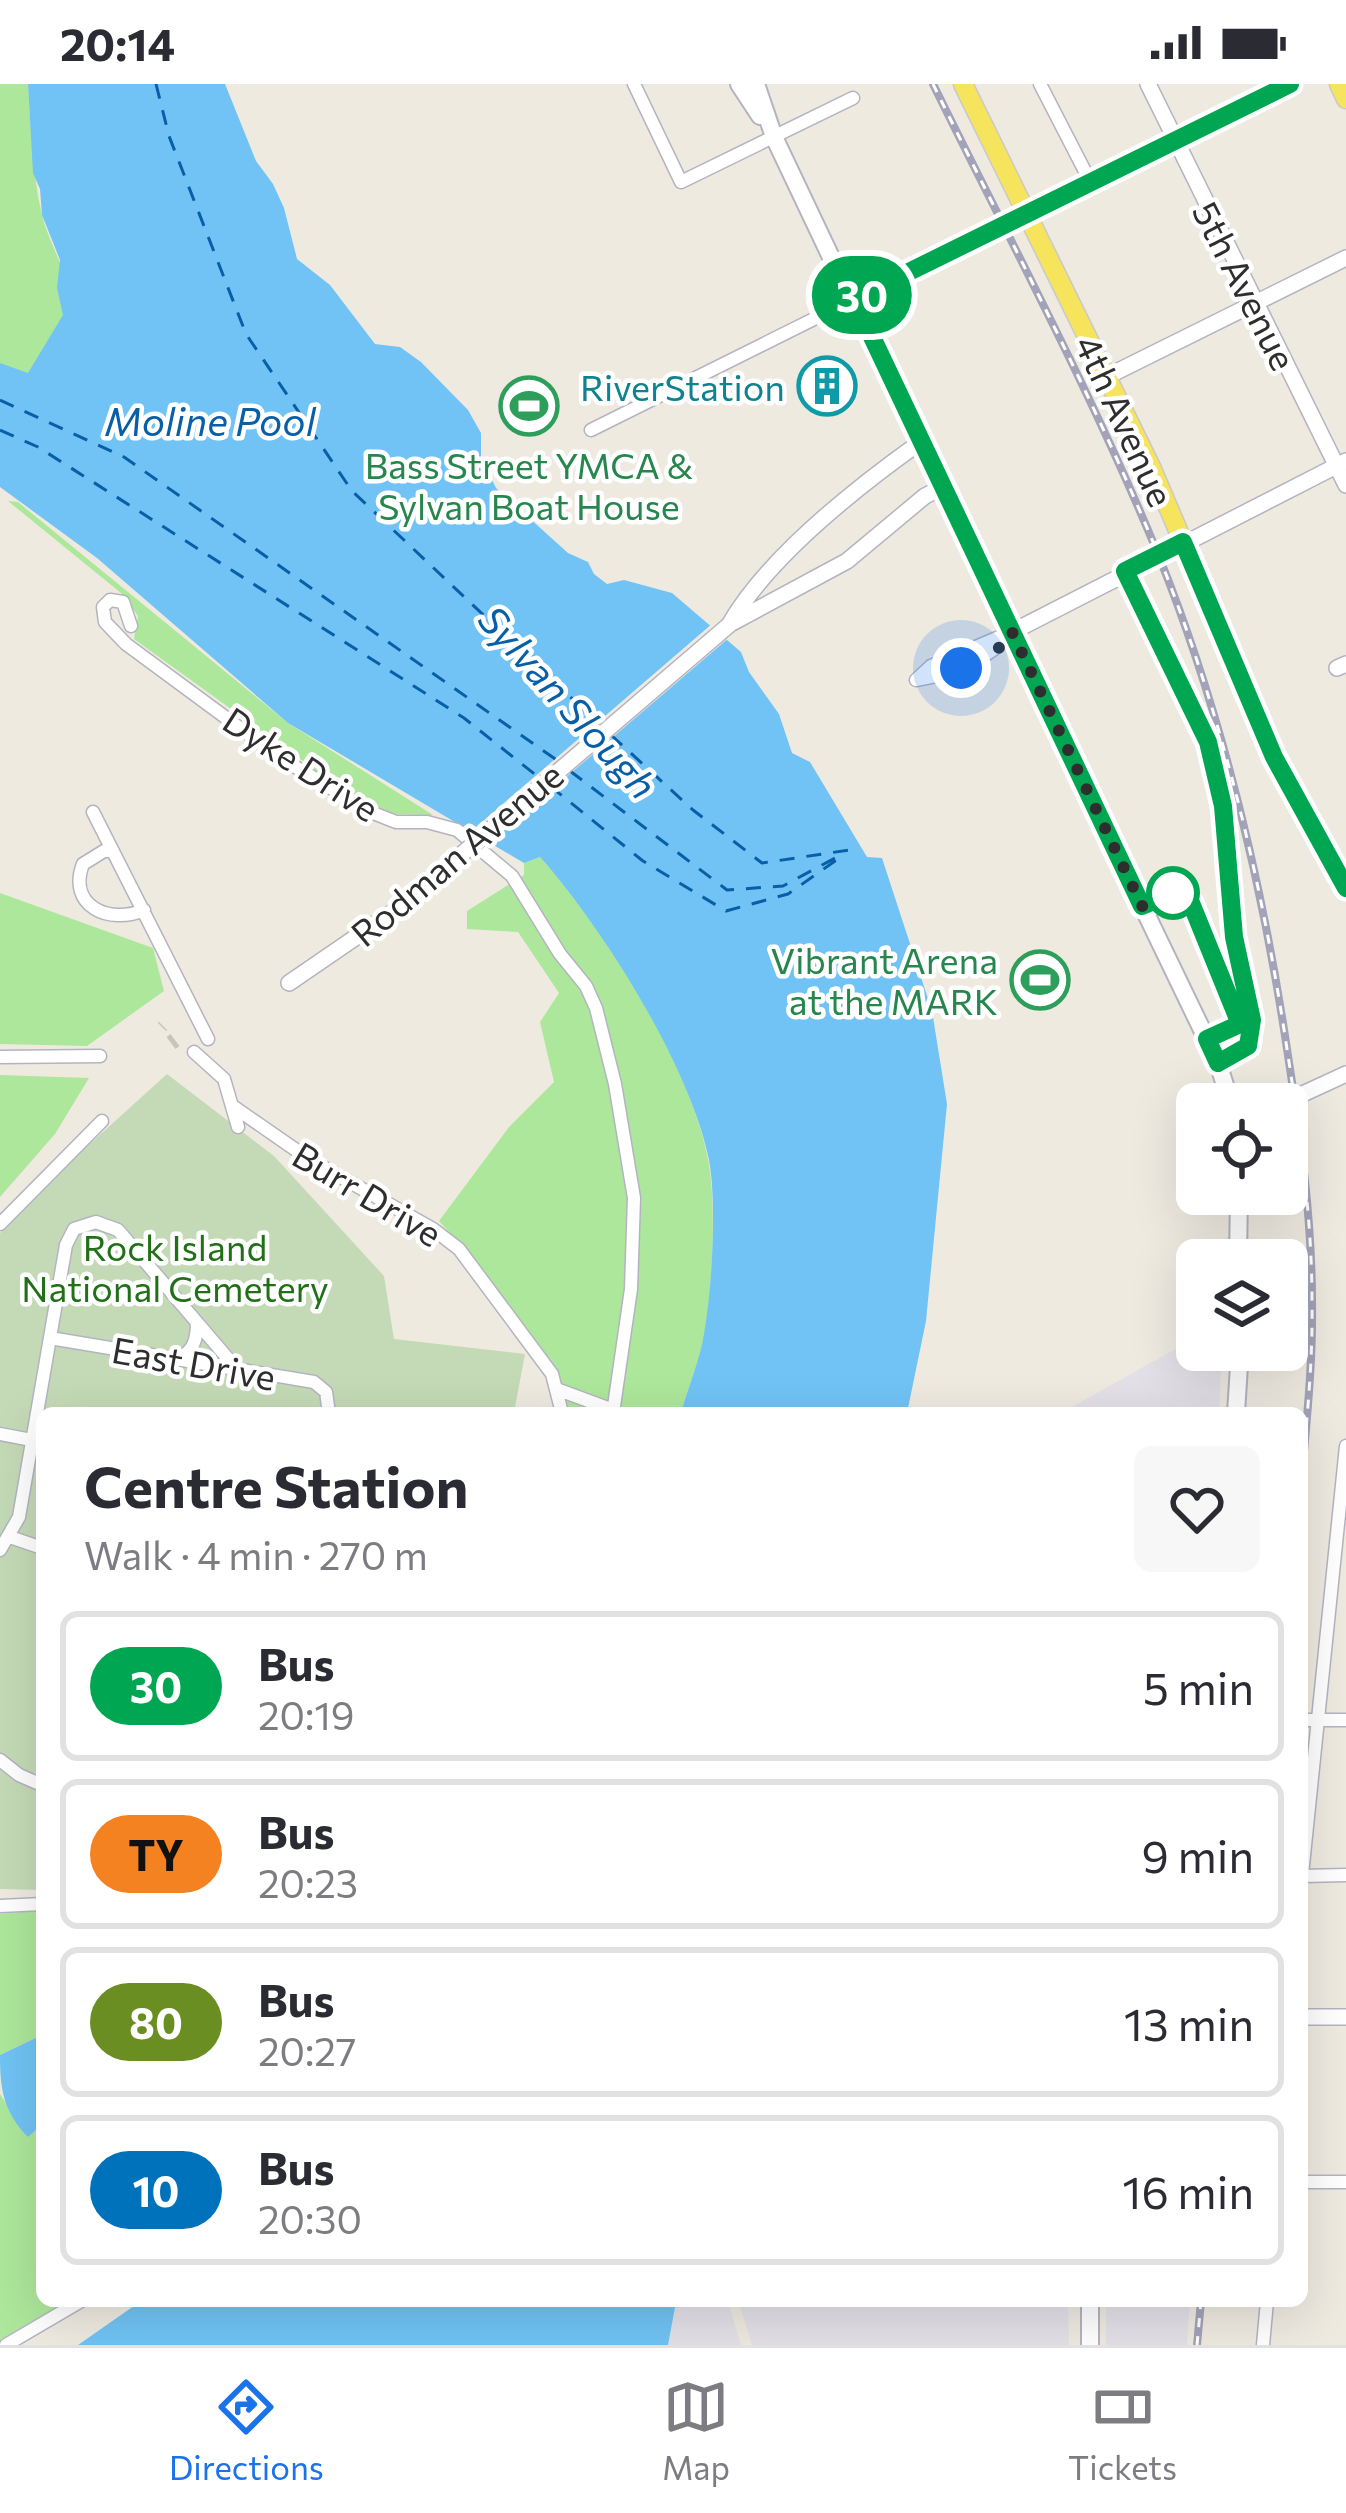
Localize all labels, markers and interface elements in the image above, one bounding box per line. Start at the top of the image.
text: 20:14 [60,15,175,70]
street label: 5th Avenue [1185,193,1307,377]
line badge: 30 [808,256,916,334]
text: 30 [836,269,888,321]
street label: 4th Avenue [1067,327,1185,513]
building icon: RiverStation [796,355,858,417]
place label: RiverStation [580,364,785,408]
sports icon: Bass Street YMCA & Sylvan Boat House [498,375,560,437]
water label: Moline Pool [104,396,317,444]
place label: Bass Street YMCA & Sylvan Boat House [365,442,693,527]
water label: Sylvan Slough [470,595,668,807]
your location [931,638,991,698]
street label: Dyke Drive [216,696,388,830]
street label: Rodman Avenue [341,752,571,954]
unlabelled marker [1148,868,1198,918]
place label: Vibrant Arena at the MARK [771,937,998,1022]
sports icon: Vibrant Arena at the MARK [1009,949,1071,1011]
map controls [1176,1083,1308,1371]
button: locate [1176,1083,1308,1215]
street label: Burr Drive [286,1131,450,1255]
park label: Rock Island National Cemetery [21,1224,329,1309]
button: layers [1176,1239,1308,1371]
street label: East Drive [109,1326,279,1398]
button: heart [1134,1446,1260,1572]
text: Centre Station [84,1450,468,1520]
text: Walk · 4 min · 270 m [84,1530,428,1578]
text: Bus [258,1635,334,1690]
text: 5 min [1143,1659,1254,1714]
text: 30 [130,1660,182,1712]
text: 20:19 [258,1690,355,1738]
text: Bus [258,1803,334,1858]
text: 9 min [1141,1827,1254,1882]
text: TY [128,1828,184,1880]
text: 20:23 [258,1858,358,1906]
text: Bus [258,1971,334,2026]
text: 13 min [1124,1995,1254,2050]
text: 80 [129,1996,183,2048]
text: 20:27 [258,2026,356,2074]
text: Bus [258,2139,334,2194]
text: 16 min [1122,2163,1254,2218]
text: 10 [133,2164,179,2216]
text: 20:30 [258,2194,362,2242]
tab: Directions [169,2374,324,2487]
tab: Map [662,2374,730,2487]
tab: Tickets [1068,2374,1177,2487]

